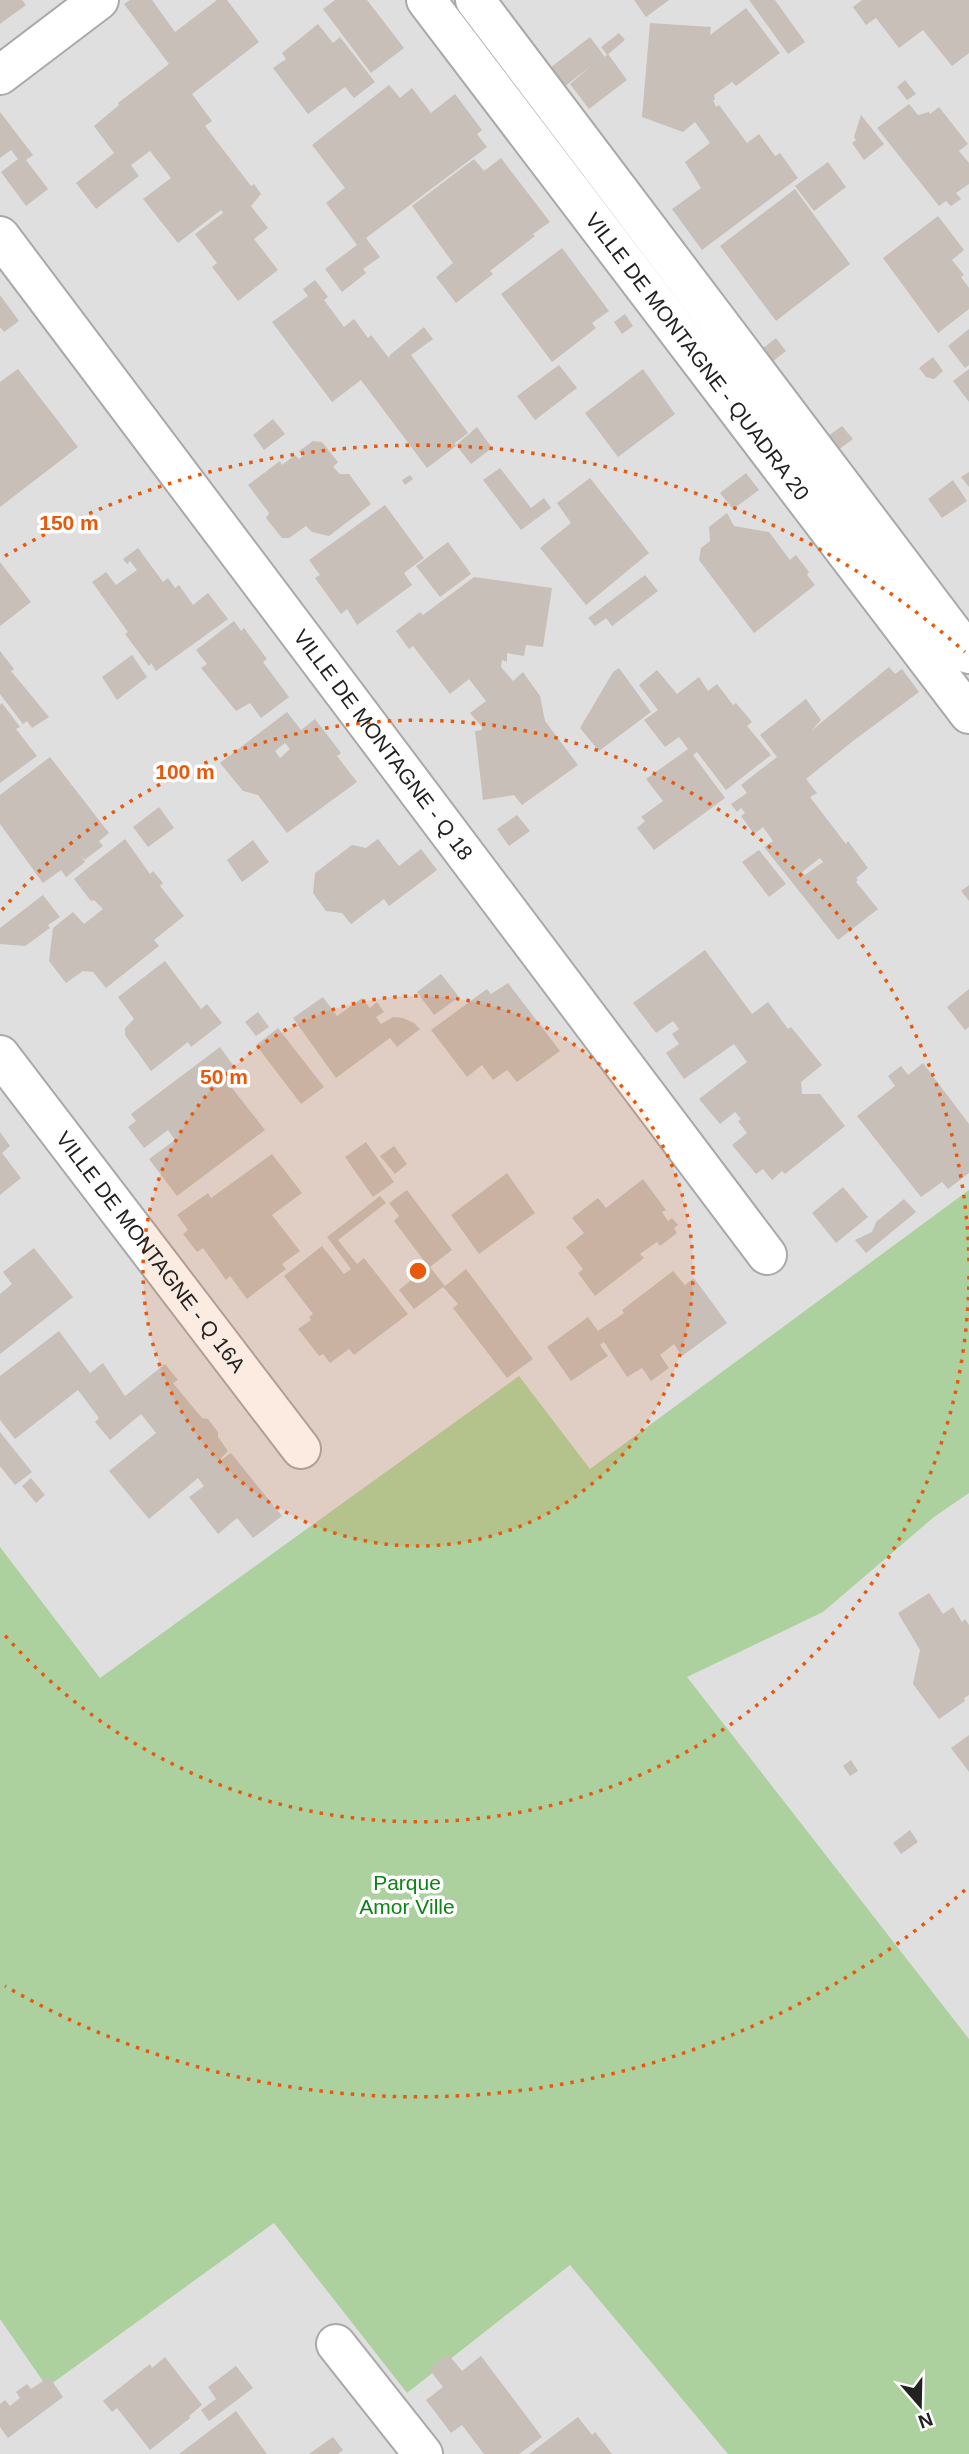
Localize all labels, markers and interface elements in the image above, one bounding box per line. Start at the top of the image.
street label: VILLE DE MONTAGNE - QUADRA 20 [581,208,814,504]
text: 150 m [39,511,99,534]
street label: VILLE DE MONTAGNE - Q 18 [289,625,478,864]
text: 100 m [155,760,215,783]
text: 50 m [200,1065,248,1088]
street label: VILLE DE MONTAGNE - Q 16A [52,1127,250,1376]
centre of rings [406,1259,430,1283]
park label: Parque Amor Ville [359,1871,455,1918]
north arrow [885,2370,955,2440]
text: N [916,2408,936,2433]

